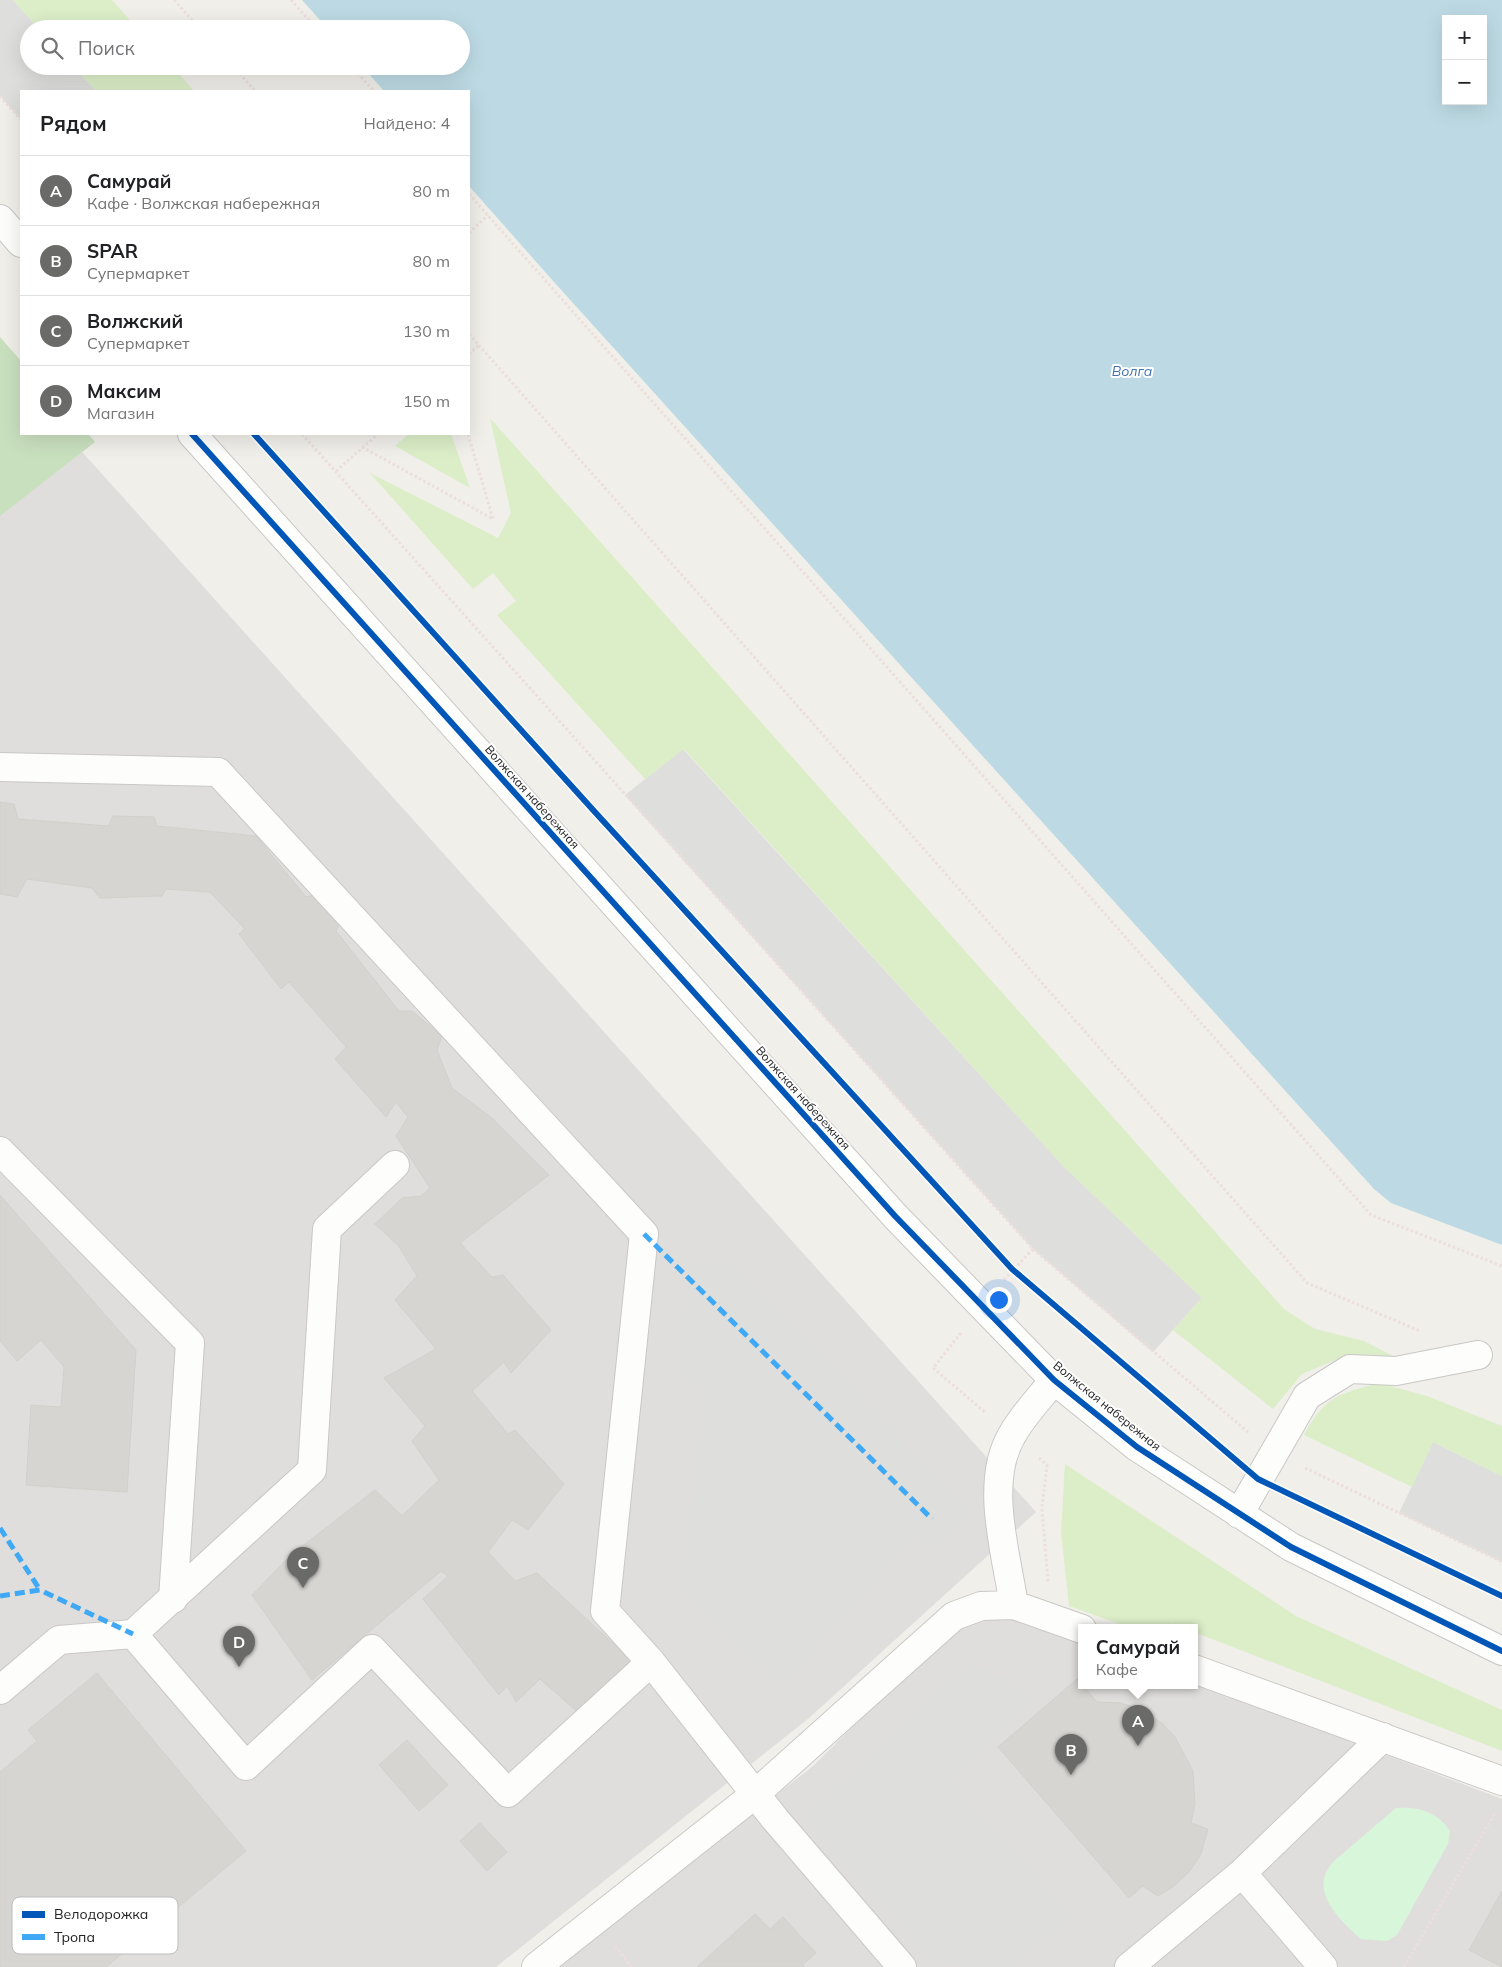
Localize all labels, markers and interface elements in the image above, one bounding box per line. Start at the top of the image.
map controls [1442,15,1487,105]
button: + [1442,15,1487,60]
search box [20,20,470,75]
icon: search [38,34,66,62]
text: Поиск [78,36,135,60]
button: − [1442,60,1487,105]
text: Рядом [40,110,107,136]
text: Найдено: 4 [364,113,450,133]
text: Самурай [87,169,172,193]
text: A [50,181,62,201]
text: 80 m [413,181,450,201]
text: Кафе · Волжская набережная [87,193,320,213]
text: SPAR [87,239,138,263]
text: B [50,251,62,271]
text: 80 m [413,251,450,271]
text: Супермаркет [87,263,190,283]
text: Волжский [87,309,183,333]
text: C [51,321,61,341]
text: 130 m [403,321,450,341]
text: Супермаркет [87,333,190,353]
water label: Волга [1112,362,1153,380]
text: Максим [87,379,161,403]
text: D [50,391,62,411]
text: 150 m [403,391,450,411]
text: Магазин [87,403,155,423]
street label: Волжская набережная [482,742,583,852]
street label: Волжская набережная [753,1043,854,1153]
your location [986,1287,1012,1313]
street label: Волжская набережная [1050,1358,1164,1454]
pin: C [287,1547,319,1588]
popup [1078,1624,1198,1689]
pin: D [223,1626,255,1667]
text: Самурай [1096,1635,1180,1659]
text: Кафе [1096,1659,1138,1679]
pin: A [1122,1705,1154,1746]
pin: B [1055,1734,1087,1775]
legend [12,1897,178,1954]
text: Велодорожка [54,1905,148,1923]
text: Тропа [54,1928,95,1946]

